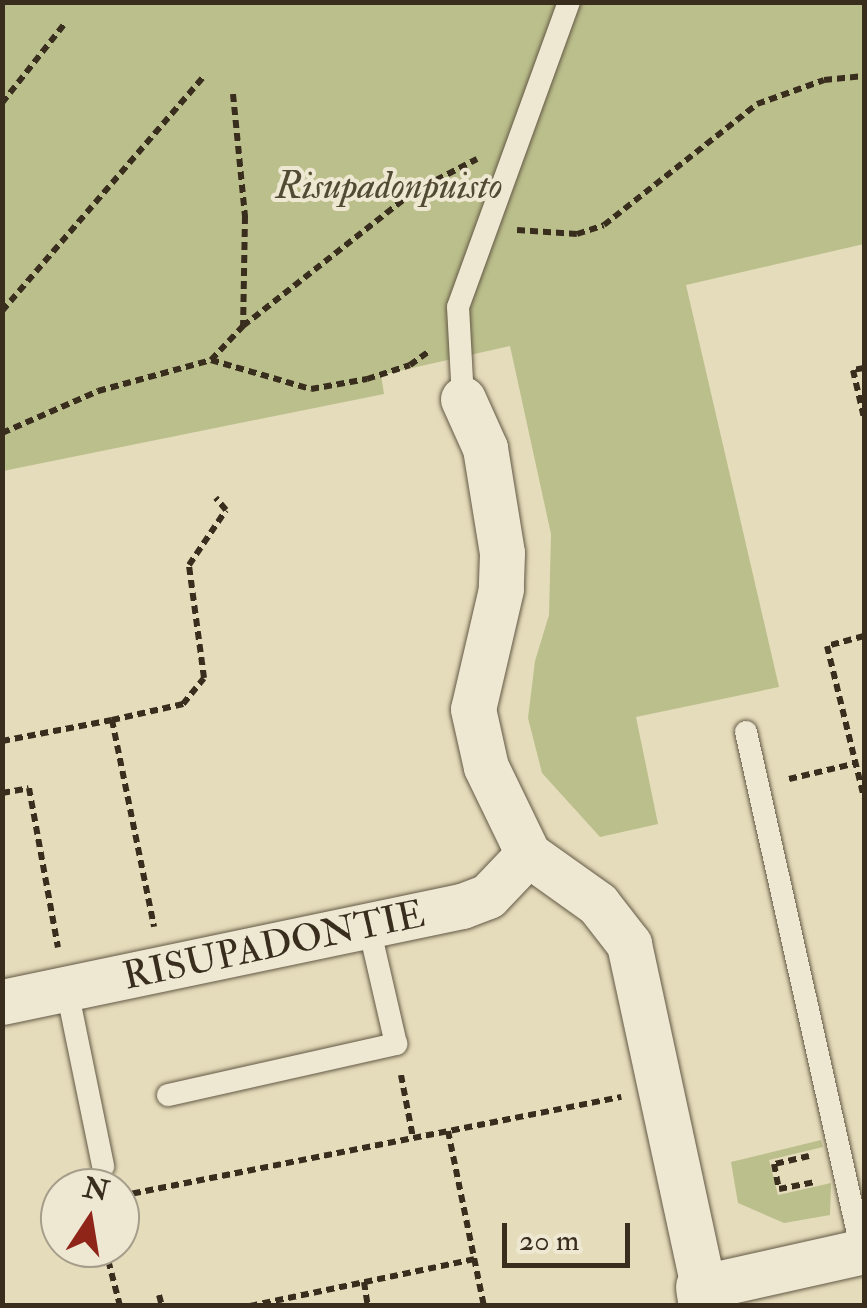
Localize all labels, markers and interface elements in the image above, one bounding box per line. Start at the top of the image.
park label: Risupadonpuisto [276,164,502,210]
street label: RISUPADONTIE [119,892,429,1000]
north arrow [40,1168,140,1268]
text: N [80,1170,112,1210]
scale bar [507,1203,634,1265]
text: 20 m [519,1222,579,1259]

